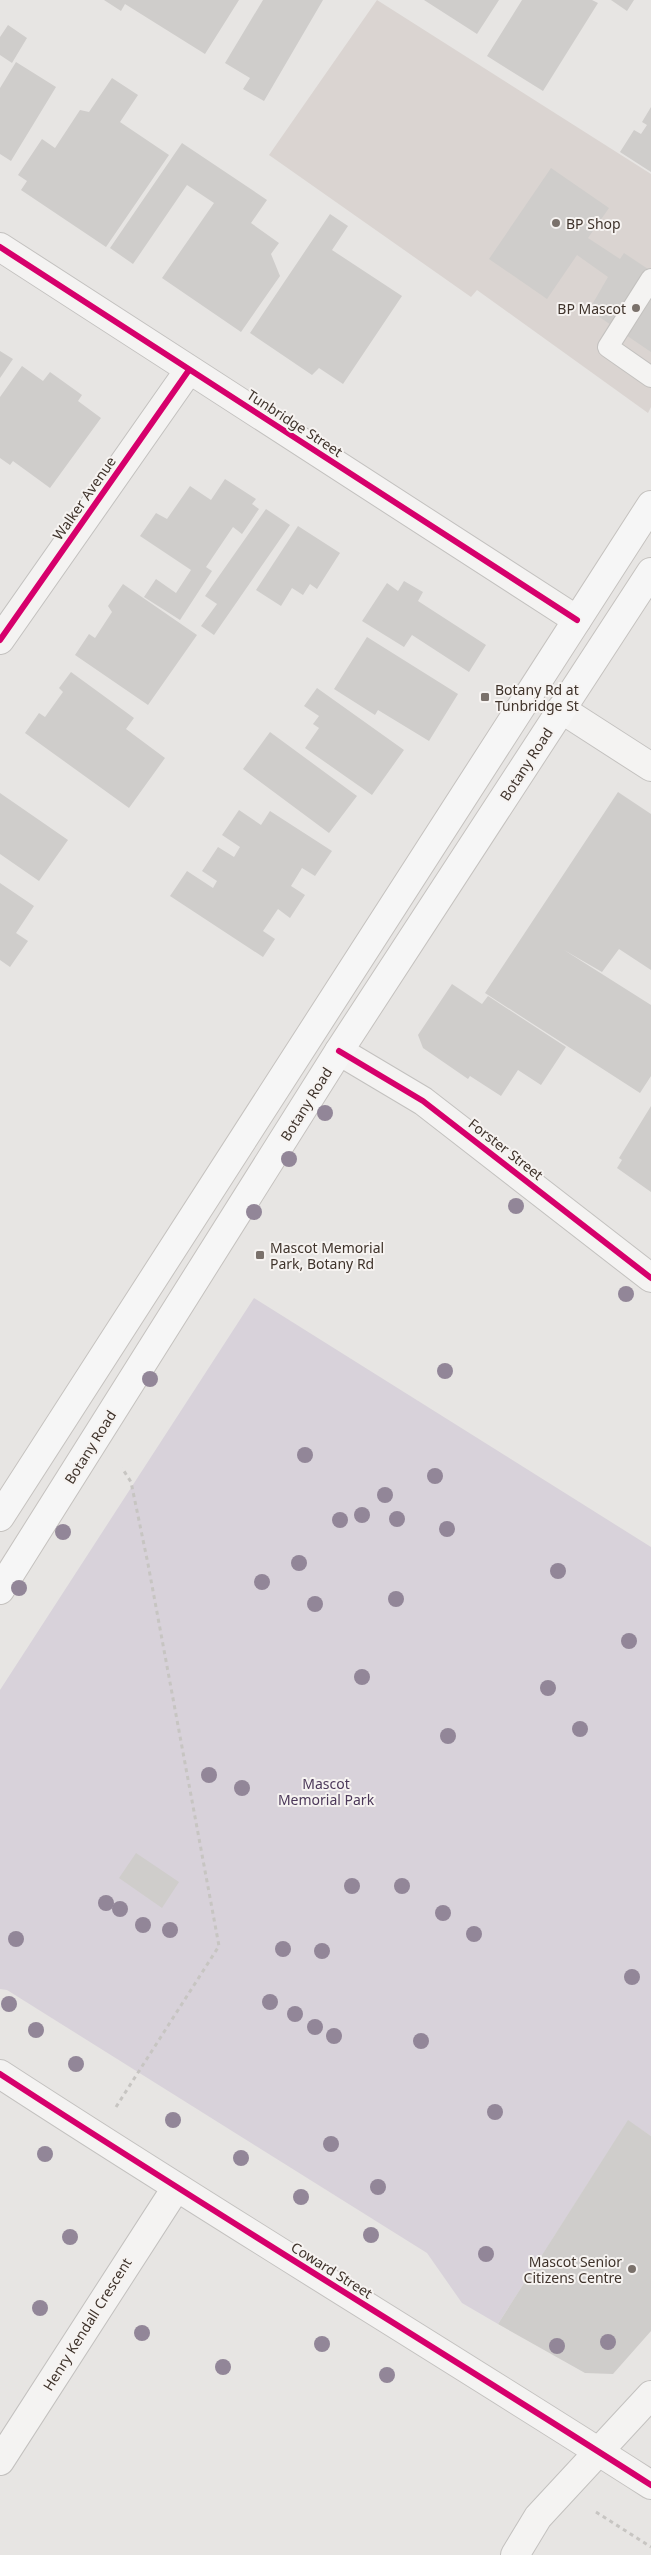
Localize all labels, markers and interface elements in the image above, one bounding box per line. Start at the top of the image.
place label: BP Shop [566,214,621,233]
marker: BP Shop [550,217,562,229]
place label: BP Mascot [557,299,626,318]
marker: BP Mascot [630,302,642,314]
street label: Tunbridge Street [244,385,346,461]
street label: Walker Avenue [48,452,120,544]
place label: Botany Rd at Tunbridge St [495,680,579,715]
marker: Botany Rd at Tunbridge St [479,691,491,703]
street label: Botany Road [495,724,557,804]
street label: Botany Road [276,1064,336,1144]
street label: Forster Street [465,1114,547,1184]
place label: Mascot Memorial Park, Botany Rd [270,1238,384,1273]
marker: Mascot Memorial Park, Botany Rd [254,1249,266,1261]
street label: Botany Road [60,1407,120,1487]
park label: Mascot Memorial Park [278,1774,375,1809]
street label: Coward Street [288,2237,376,2303]
place label: Mascot Senior Citizens Centre [524,2252,622,2287]
street label: Henry Kendall Crescent [38,2254,136,2394]
marker: Mascot Senior Citizens Centre [626,2263,638,2275]

